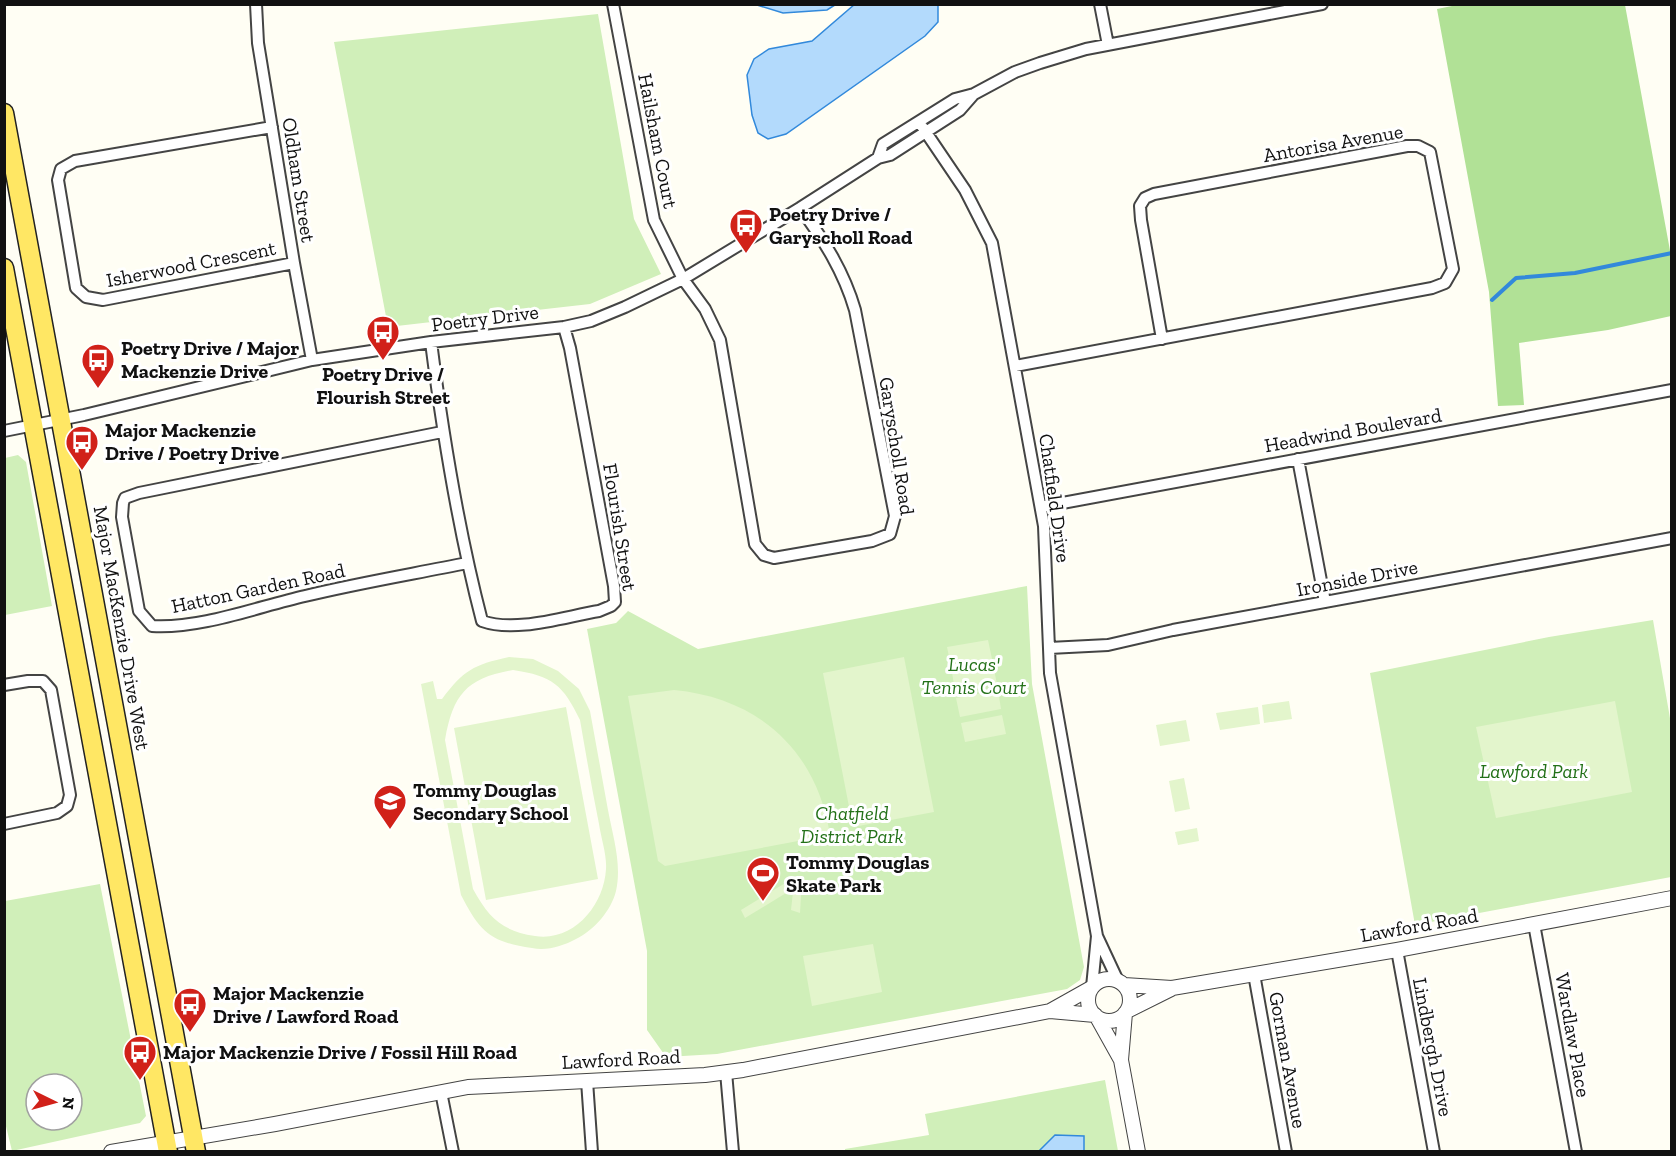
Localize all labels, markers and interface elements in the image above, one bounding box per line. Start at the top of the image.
street label: Hailsham Court [633,71,683,211]
street label: Oldham Street [277,116,321,245]
street label: Antorisa Avenue [1261,119,1405,167]
place label: Poetry Drive / Garyscholl Road [769,202,913,249]
bus stop icon: Poetry Drive / Garyscholl Road [728,207,764,254]
street label: Isherwood Crescent [104,236,278,292]
street label: Poetry Drive [430,300,540,336]
bus stop icon: Poetry Drive / Flourish Street [365,314,401,361]
place label: Poetry Drive / Major Mackenzie Drive [121,336,299,383]
bus stop icon: Poetry Drive / Major Mackenzie Drive [80,342,116,389]
place label: Poetry Drive / Flourish Street [316,362,451,409]
street label: Garyscholl Road [874,375,920,517]
street label: Headwind Boulevard [1262,403,1444,457]
place label: Major Mackenzie Drive / Poetry Drive [105,418,279,465]
bus stop icon: Major Mackenzie Drive / Poetry Drive [64,424,100,471]
street label: Chatfield Drive [1034,432,1076,564]
street label: Flourish Street [598,461,642,593]
street label: Major MacKenzie Drive West [89,504,155,753]
street label: Ironside Drive [1294,554,1420,602]
street label: Hatton Garden Road [169,558,347,618]
park label: Lucas' Tennis Court [922,652,1027,699]
park label: Lawford Park [1480,759,1588,783]
place label: Tommy Douglas Secondary School [413,778,569,825]
school or university icon: Tommy Douglas Secondary School [372,783,408,830]
park label: Chatfield District Park [801,801,904,848]
place label: Tommy Douglas Skate Park [786,850,930,897]
sports icon: Tommy Douglas Skate Park [745,855,781,902]
street label: Lawford Road [1358,903,1480,947]
street label: Wardlaw Place [1550,971,1596,1099]
street label: Lindbergh Drive [1408,976,1458,1118]
place label: Major Mackenzie Drive / Lawford Road [213,981,399,1028]
bus stop icon: Major Mackenzie Drive / Lawford Road [172,986,208,1033]
street label: Gorman Avenue [1264,990,1312,1130]
bus stop icon: Major Mackenzie Drive / Fossil Hill Road [122,1034,158,1081]
place label: Major Mackenzie Drive / Fossil Hill Road [163,1040,518,1064]
street label: Lawford Road [561,1044,681,1074]
north arrow [24,1072,84,1132]
text: N [58,1096,78,1110]

